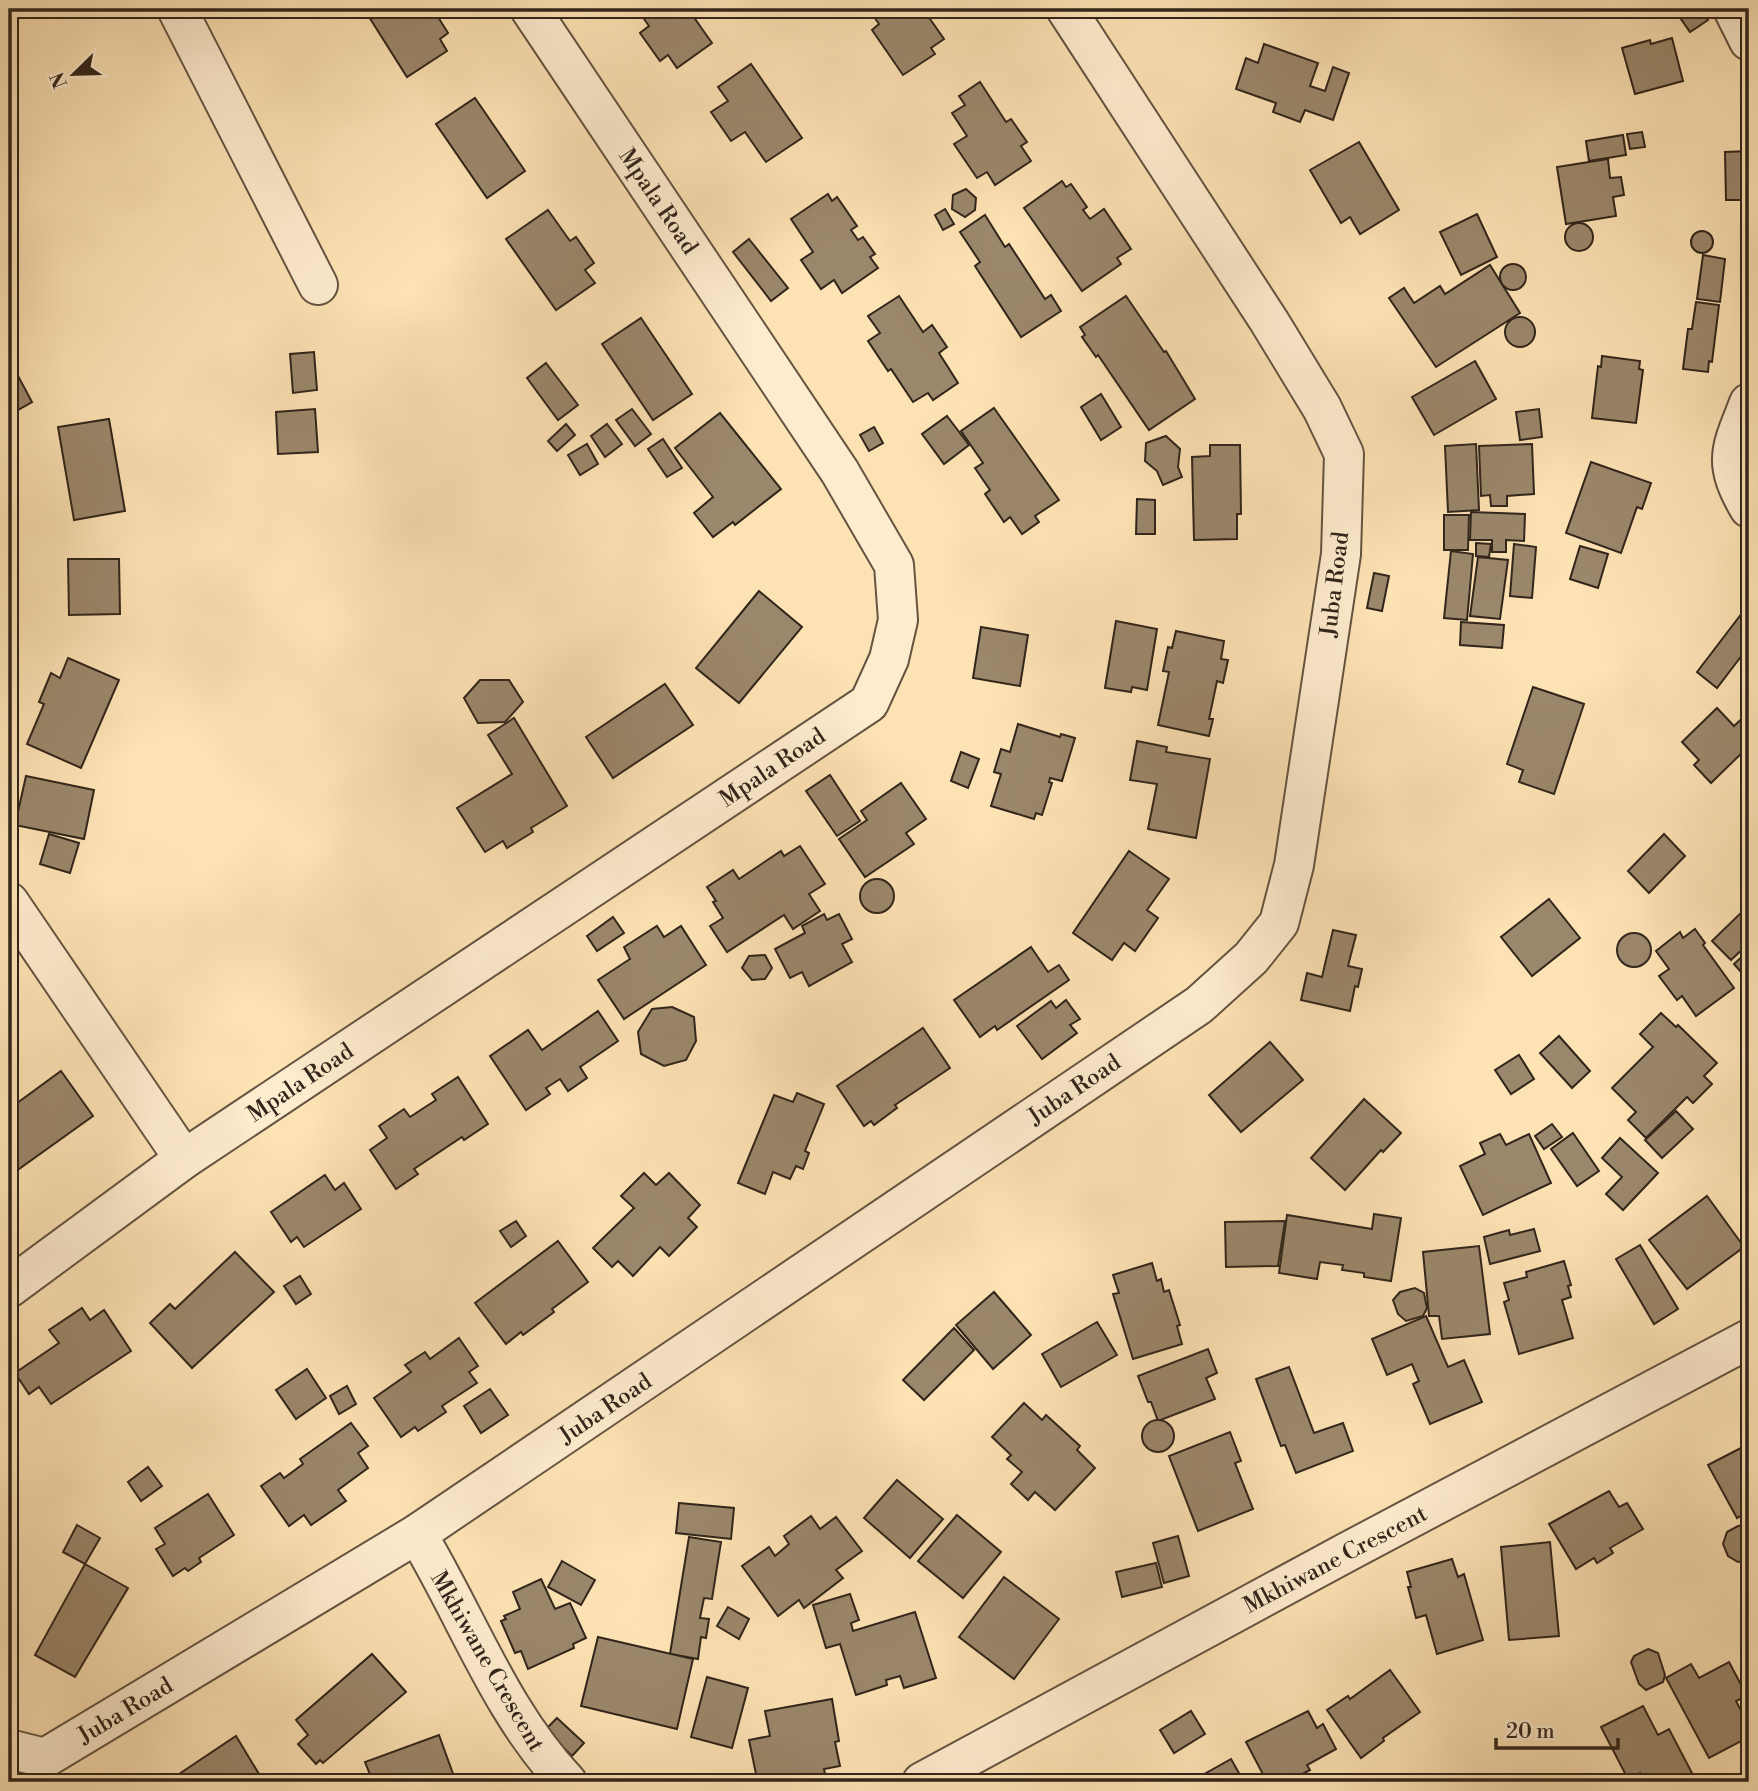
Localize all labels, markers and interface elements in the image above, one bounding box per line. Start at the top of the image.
north arrow [38,38,108,108]
text: N [45,69,73,92]
street label: Mpala Road [613,143,704,260]
street label: Juba Road [1315,530,1355,639]
street label: Mpala Road [714,722,831,813]
street label: Mpala Road [242,1037,359,1128]
street label: Juba Road [1022,1049,1126,1132]
street label: Juba Road [553,1368,657,1451]
street label: Mkhiwane Crescent [1239,1500,1432,1620]
street label: Mkhiwane Crescent [424,1566,550,1757]
street label: Juba Road [72,1672,178,1751]
scale bar [1496,1707,1618,1751]
text: 20 m [1506,1719,1555,1745]

